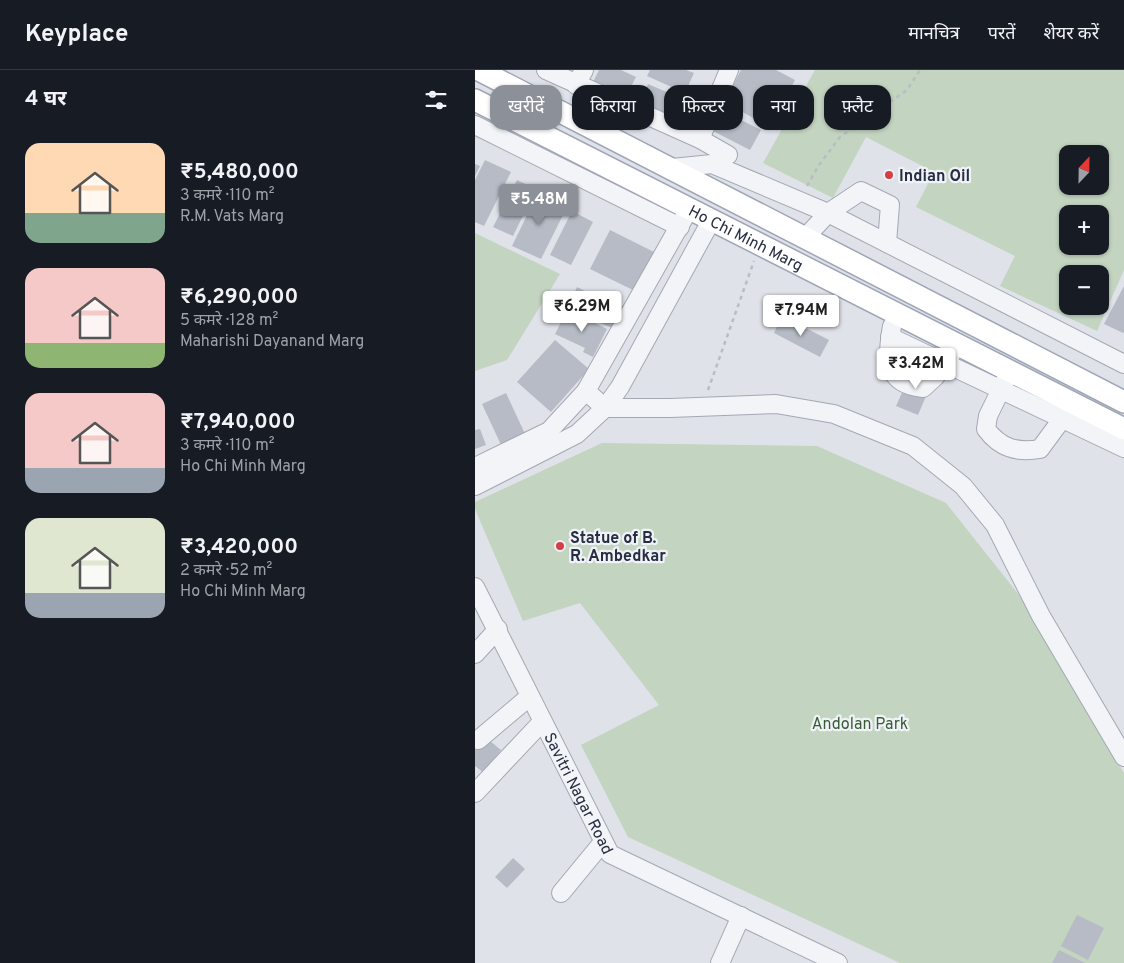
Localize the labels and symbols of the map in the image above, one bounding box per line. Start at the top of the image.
north arrow [1059,145,1109,195]
place label: Indian Oil [899,167,970,187]
marker: Indian Oil [883,169,895,181]
pin: ₹5.48M [498,184,580,226]
street label: Ho Chi Minh Marg [685,202,806,277]
pin: ₹6.29M [541,290,623,333]
pin: ₹7.94M [760,294,842,337]
pin: ₹3.42M [875,348,957,390]
place label: Statue of B. R. Ambedkar [570,529,666,567]
marker: Statue of B. R. Ambedkar [554,540,566,552]
park label: Andolan Park [812,715,908,735]
street label: Savitri Nagar Road [538,730,617,858]

